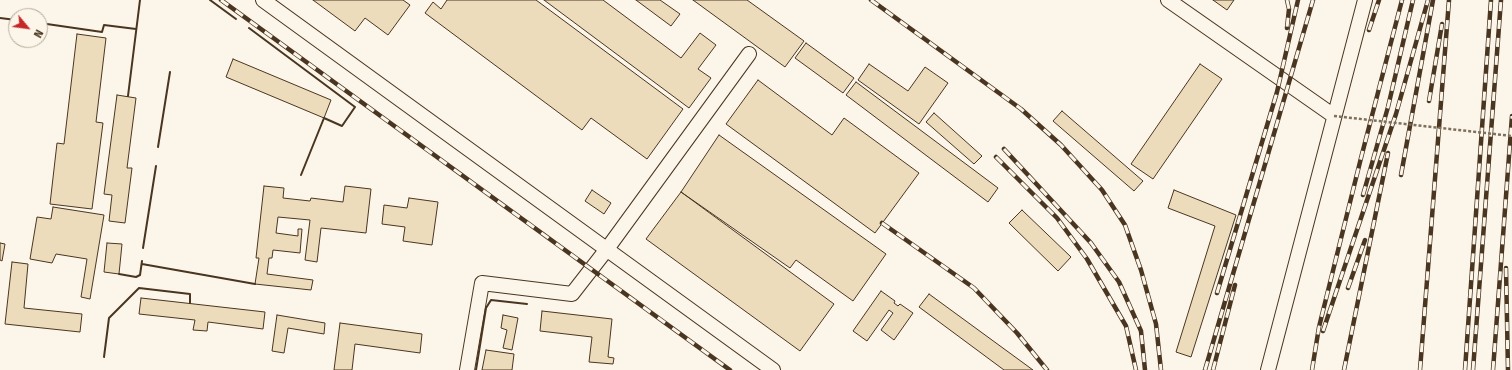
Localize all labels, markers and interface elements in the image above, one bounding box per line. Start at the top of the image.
north arrow [8,8,48,48]
text: N [31,27,46,40]

